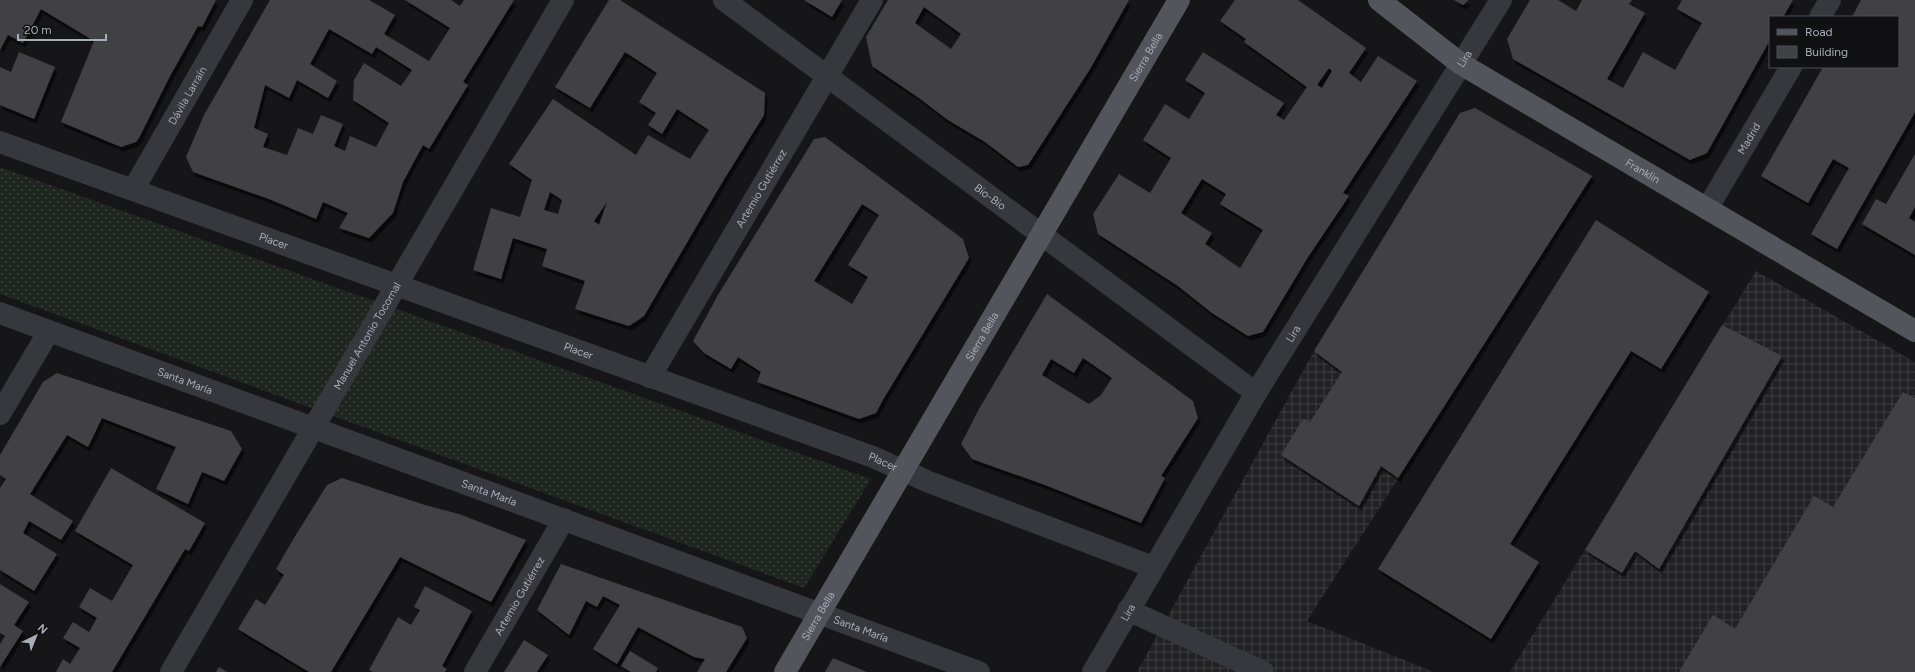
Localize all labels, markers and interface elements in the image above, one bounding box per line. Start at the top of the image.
scale bar [18,16,106,42]
legend [1769,16,1899,68]
text: 20 m [24,23,52,37]
text: Road [1805,25,1833,39]
street label: Sierra Bella [1127,30,1165,84]
text: Building [1805,45,1848,59]
street label: Lira [1455,48,1475,70]
street label: Dávila Larraín [166,64,210,127]
street label: Madrid [1735,121,1763,157]
street label: Artemio Gutiérrez [733,147,790,230]
street label: Franklin [1623,156,1662,187]
street label: Bio-Bio [972,181,1008,213]
street label: Placer [257,230,290,253]
street label: Manuel Antonio Tocornal [331,280,404,392]
street label: Sierra Bella [963,310,1002,363]
street label: Lira [1283,323,1304,345]
street label: Placer [562,340,595,363]
street label: Santa María [155,365,214,397]
street label: Placer [867,450,899,474]
street label: Santa María [460,477,518,509]
street label: Artemio Gutiérrez [492,555,548,638]
street label: Sierra Bella [799,589,838,643]
street label: Lira [1118,602,1138,624]
street label: Santa María [831,613,890,645]
north arrow [16,616,56,656]
text: N [35,621,50,637]

